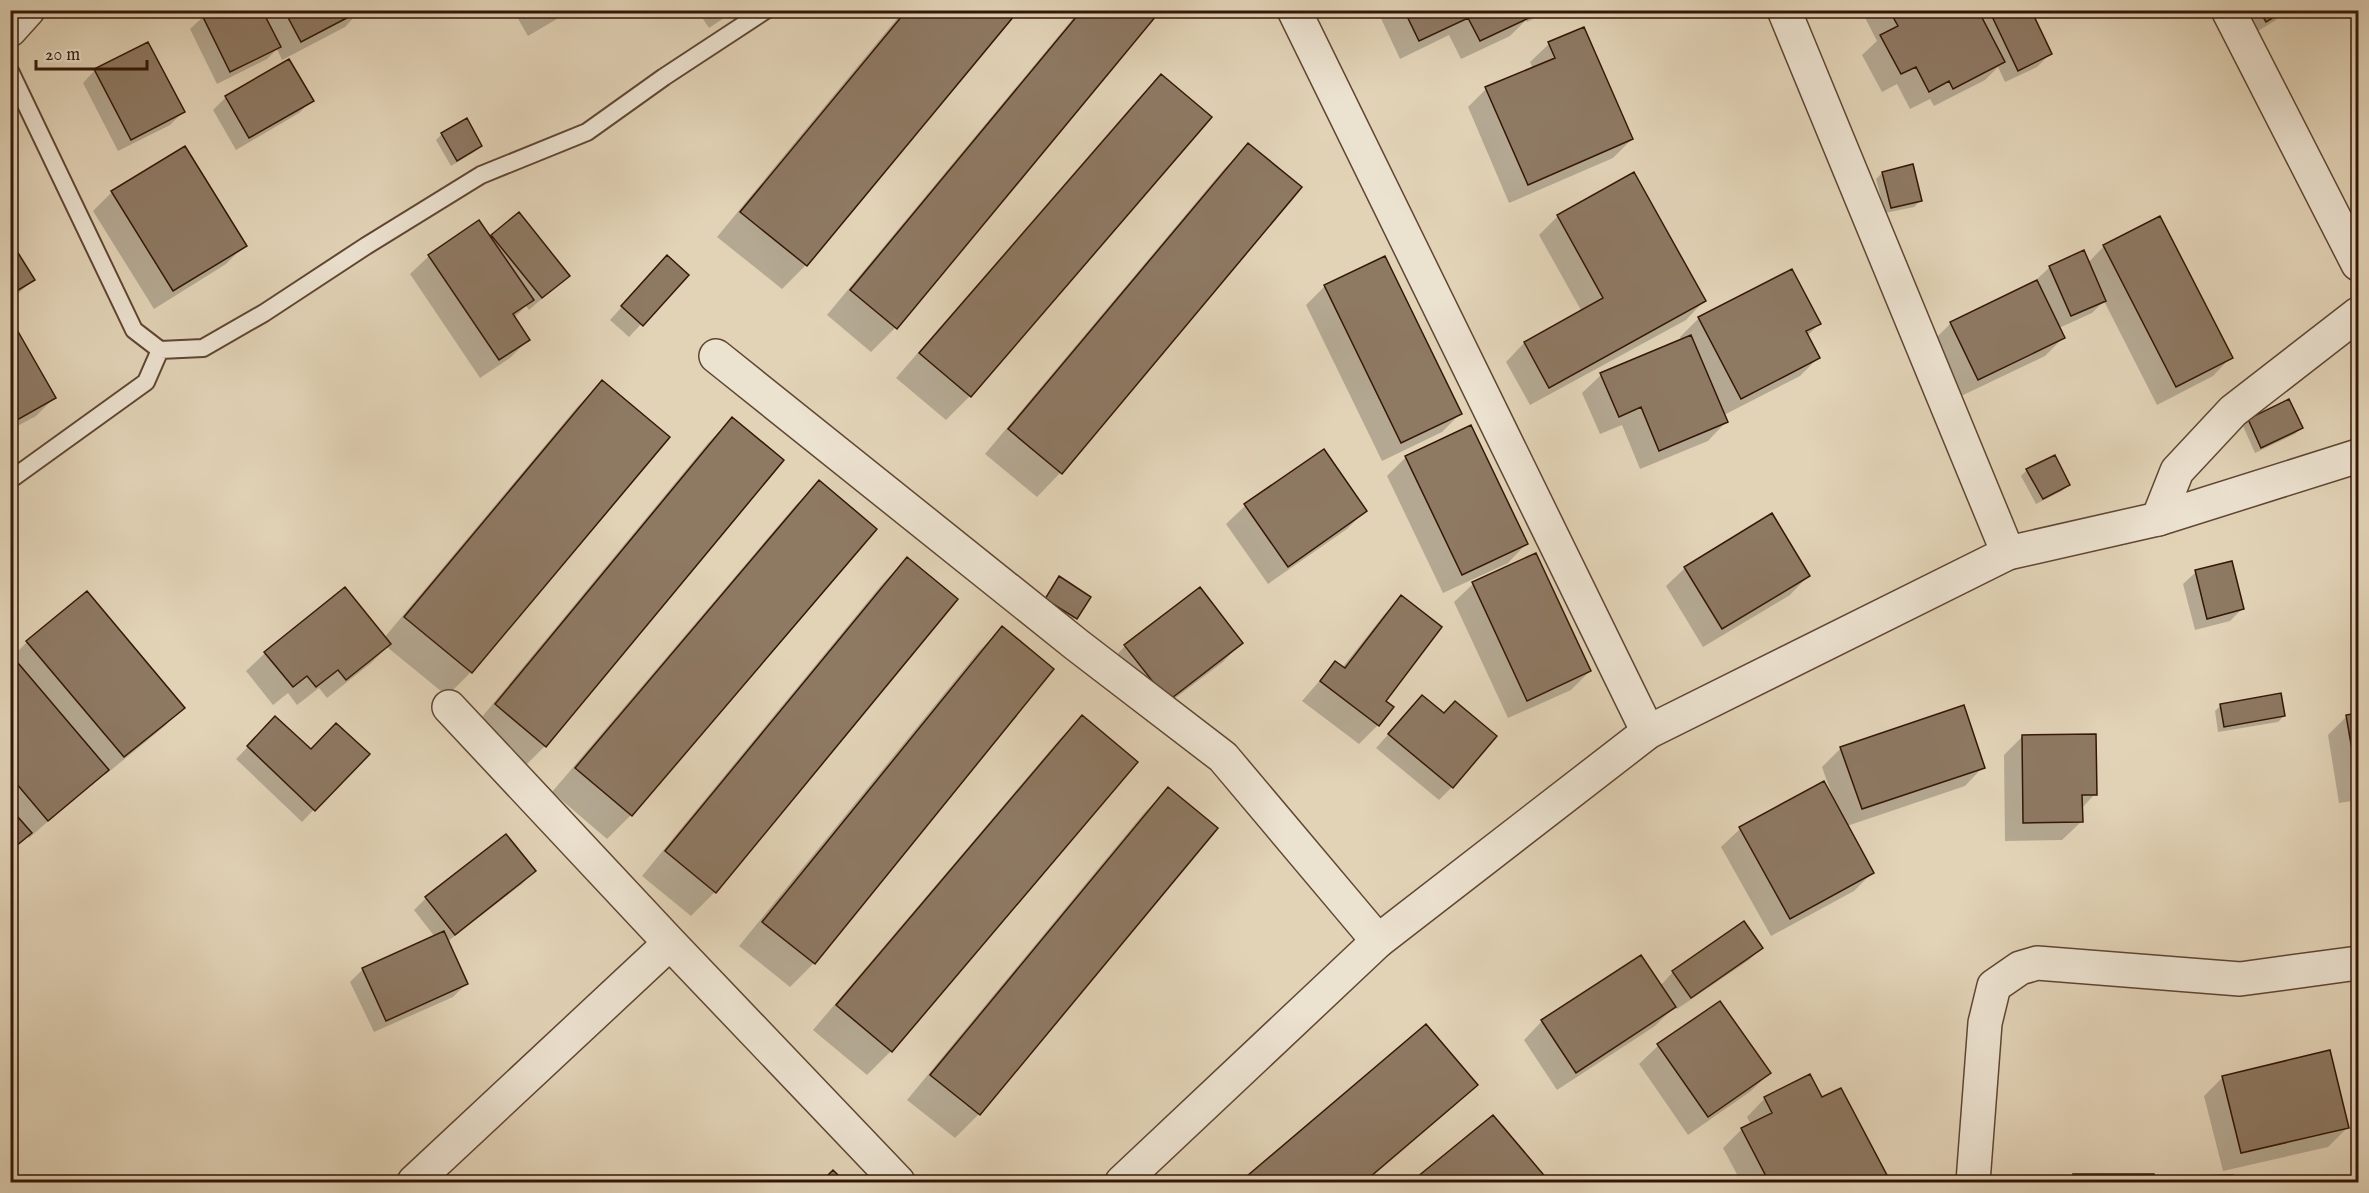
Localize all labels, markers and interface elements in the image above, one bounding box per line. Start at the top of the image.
scale bar [36,33,147,71]
text: 20 m [45,44,80,67]

